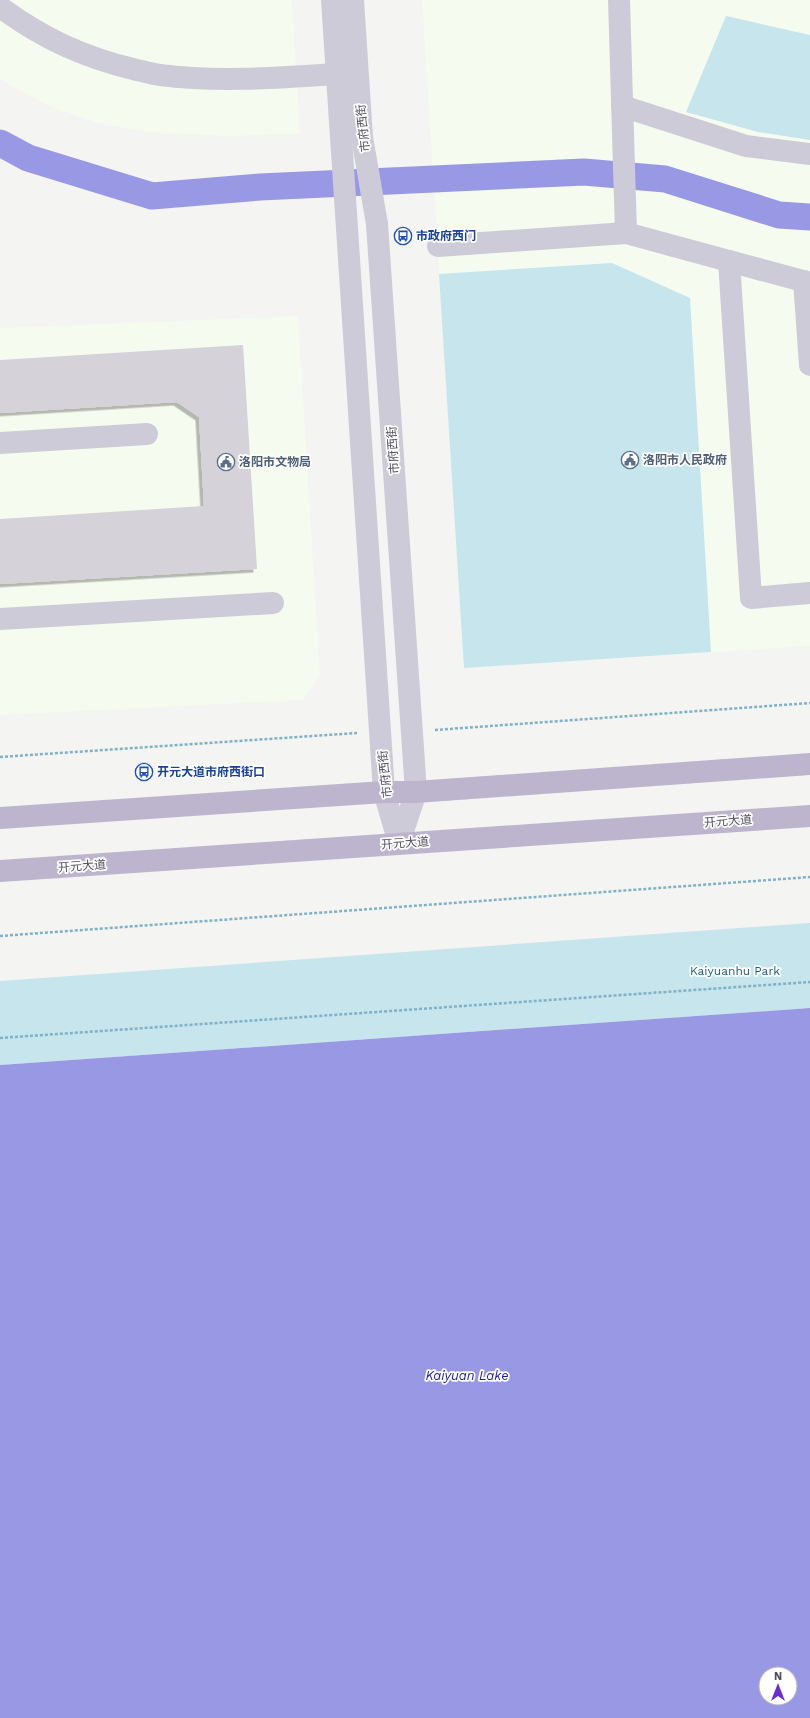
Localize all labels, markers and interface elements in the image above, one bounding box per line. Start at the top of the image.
street label: 市府西街 [354,103,372,153]
bus stop icon: 市政府西门 [393,226,413,246]
place label: 市政府西门 [416,229,476,243]
street label: 市府西街 [384,426,402,474]
public building icon: 洛阳市人民政府 [620,450,640,470]
public building icon: 洛阳市文物局 [216,452,236,472]
place label: 洛阳市人民政府 [643,453,727,467]
place label: 洛阳市文物局 [239,455,311,469]
street label: 市府西街 [376,749,394,799]
bus stop icon: 开元大道市府西街口 [134,762,154,782]
place label: 开元大道市府西街口 [157,765,265,779]
street label: 开元大道 [704,812,752,830]
street label: 开元大道 [381,834,429,852]
street label: 开元大道 [58,857,106,875]
park label: Kaiyuanhu Park [690,964,780,978]
water label: Kaiyuan Lake [425,1368,509,1383]
north arrow [758,1666,798,1706]
text: N [774,1670,782,1683]

